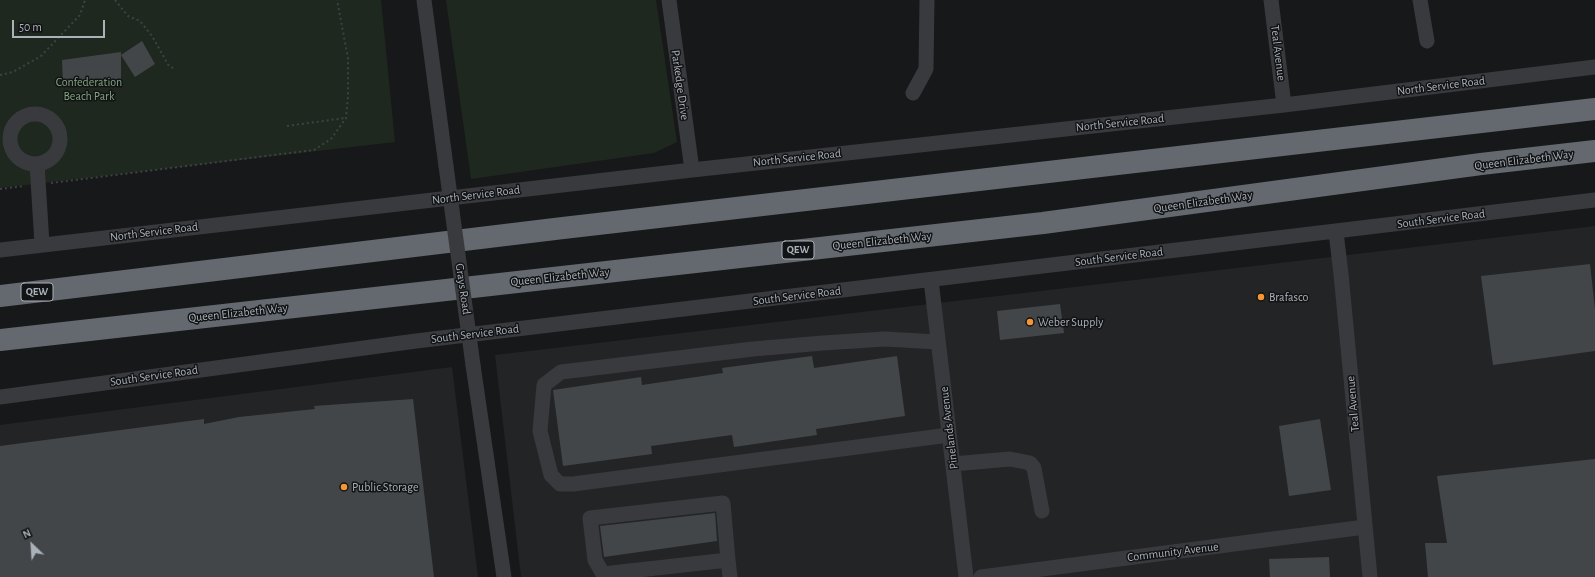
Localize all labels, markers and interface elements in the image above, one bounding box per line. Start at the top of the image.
scale bar [14,12,107,38]
text: 50 m [19,21,42,33]
street label: Teal Avenue [1267,24,1289,82]
street label: Parkedge Drive [668,49,692,121]
street label: North Service Road [1396,73,1486,99]
park label: Confederation Beach Park [56,75,122,103]
street label: North Service Road [1075,111,1165,135]
street label: North Service Road [752,146,842,170]
street label: Queen Elizabeth Way [1474,147,1574,173]
street label: North Service Road [431,182,521,208]
street label: Queen Elizabeth Way [1153,188,1253,216]
street label: South Service Road [1396,206,1486,232]
street label: North Service Road [109,219,199,245]
street label: Queen Elizabeth Way [832,229,932,253]
road number: QEW [782,241,814,259]
street label: South Service Road [1074,244,1164,270]
street label: Grays Road [452,262,474,316]
street label: Queen Elizabeth Way [510,265,610,289]
road number: QEW [21,283,53,301]
street label: South Service Road [752,283,842,309]
place label: Brafasco [1269,290,1309,304]
marker: Brafasco [1256,292,1266,302]
street label: Queen Elizabeth Way [188,301,288,325]
place label: Weber Supply [1038,315,1103,329]
marker: Weber Supply [1025,317,1035,327]
street label: South Service Road [430,321,520,347]
street label: South Service Road [109,363,199,389]
street label: Teal Avenue [1343,375,1363,433]
street label: Pinelands Avenue [937,386,961,470]
place label: Public Storage [352,480,419,494]
marker: Public Storage [339,482,349,492]
north arrow [12,525,52,565]
text: N [21,527,33,540]
street label: Community Avenue [1127,539,1219,565]

